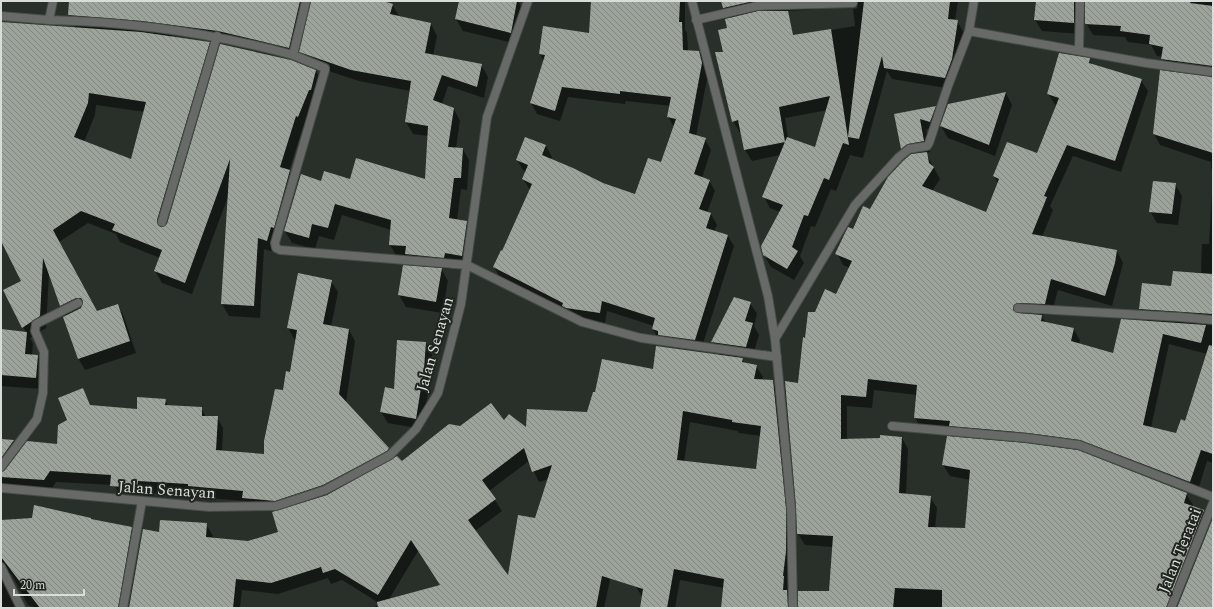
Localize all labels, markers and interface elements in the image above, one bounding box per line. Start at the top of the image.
street label: Jalan Senayan [410,294,460,395]
street label: Jalan Senayan [117,475,216,505]
street label: Jalan Teratai [1152,504,1208,597]
scale bar [14,571,84,597]
text: 20 m [20,576,45,595]

